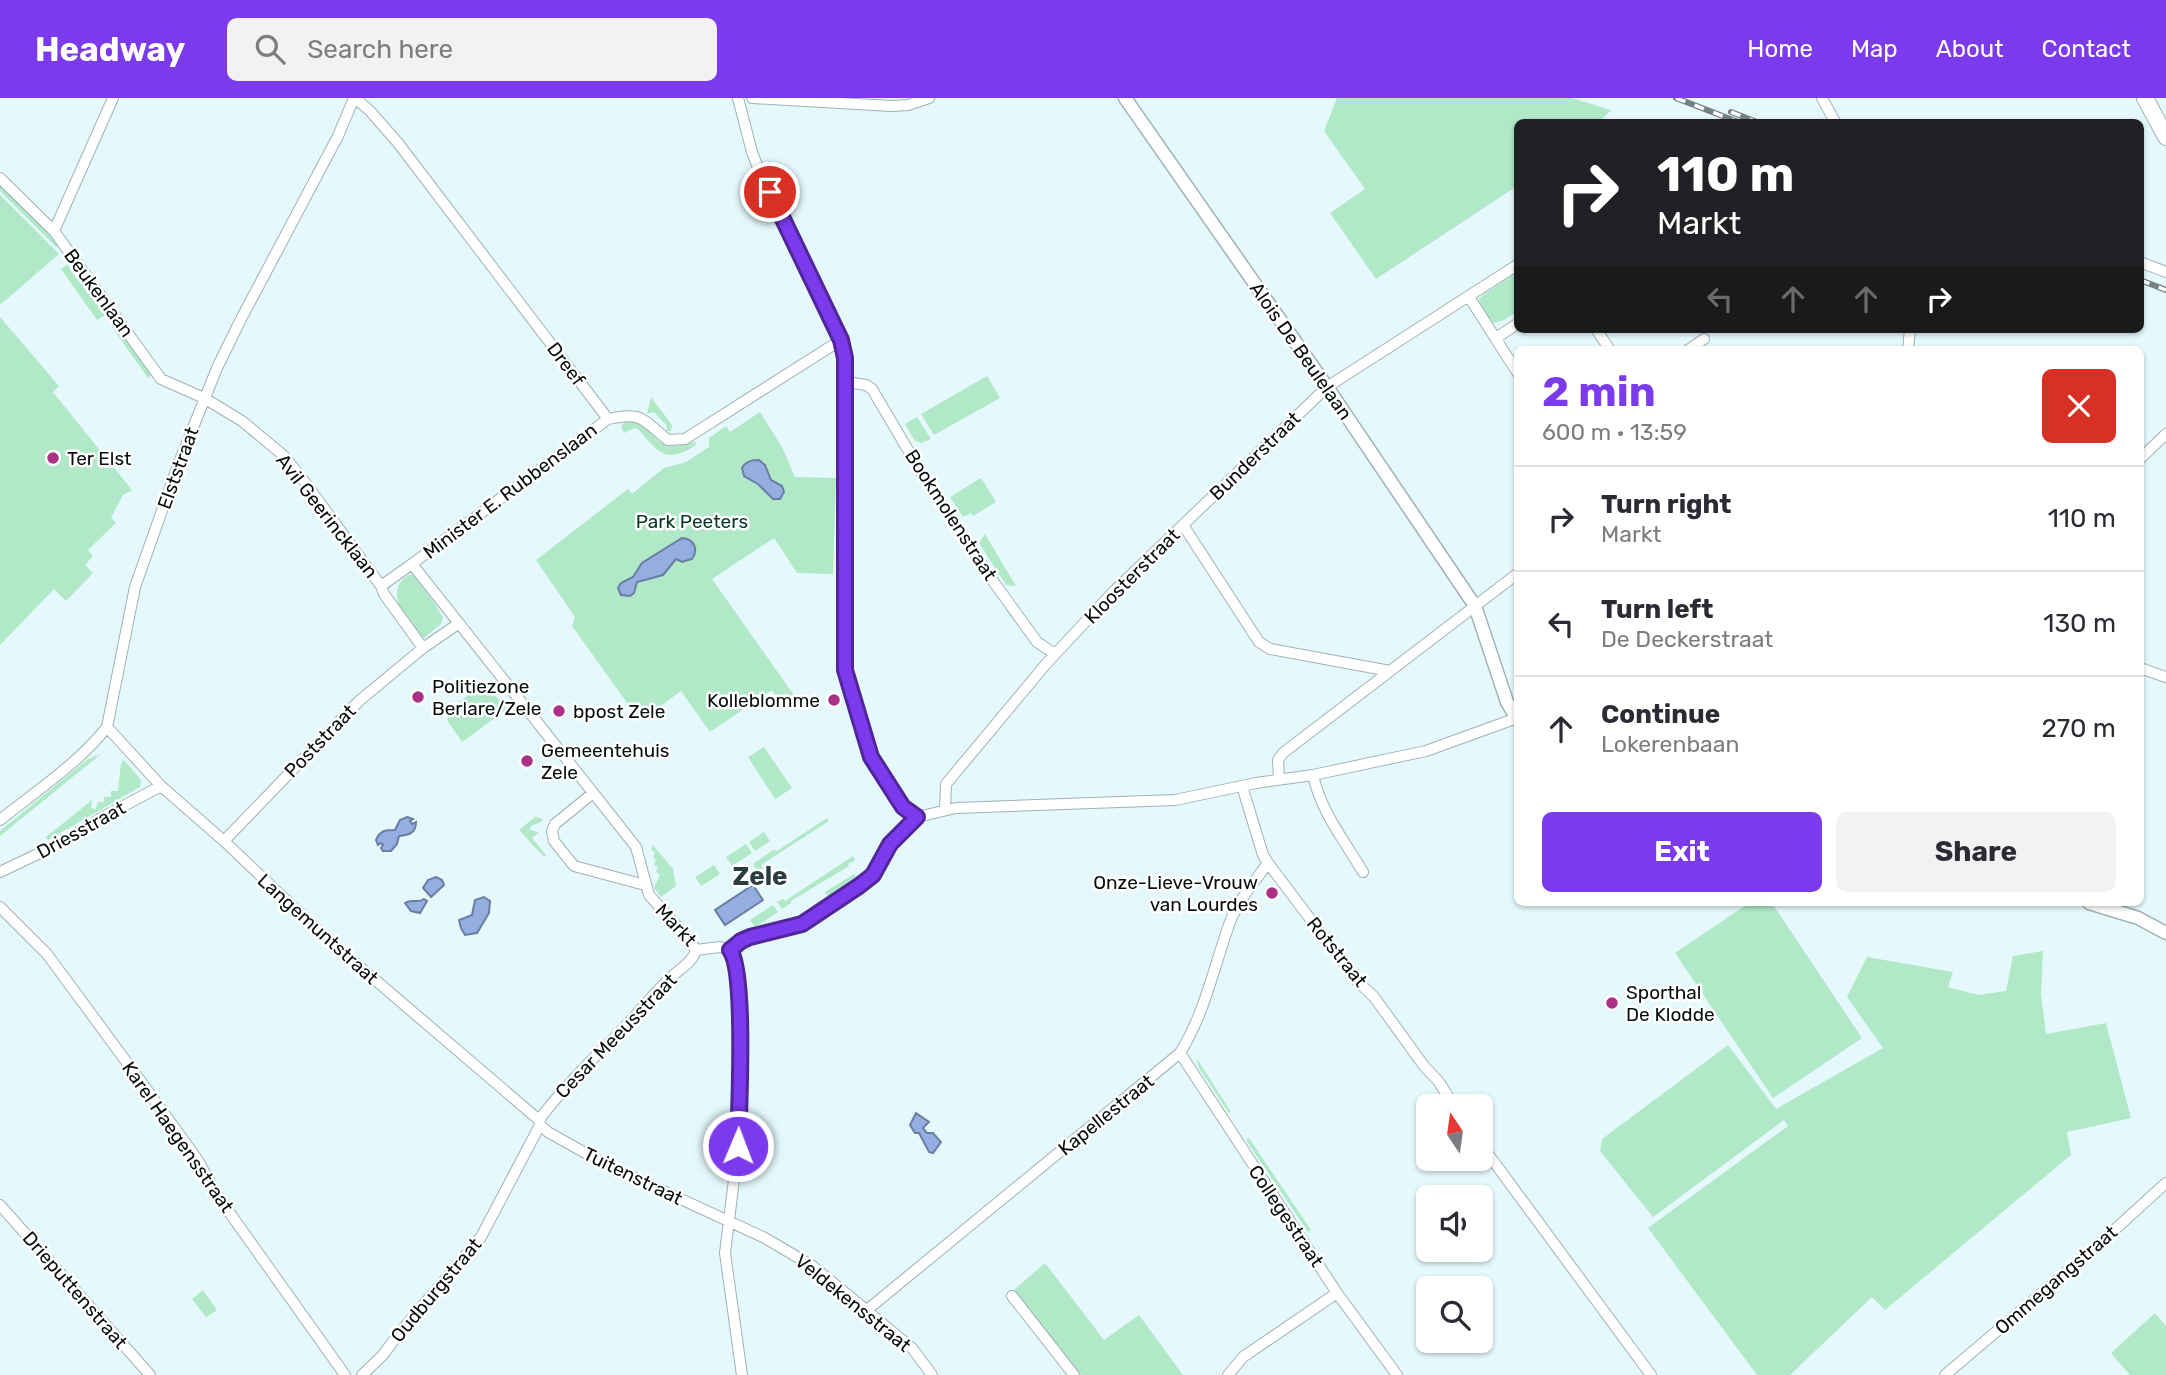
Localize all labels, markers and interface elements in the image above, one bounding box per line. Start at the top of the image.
search box [227,18,717,81]
text: Headway [35,30,185,69]
icon: search [251,30,289,68]
text: Search here [307,34,453,65]
text: Home [1747,35,1813,63]
text: Map [1851,35,1898,63]
text: About [1936,35,2004,63]
text: Contact [2042,35,2131,63]
text: 110 m [1657,145,1794,203]
icon: right [1542,147,1633,238]
pin [740,162,800,222]
icon: arrive [751,173,789,211]
text: Markt [1657,204,1741,242]
street label: Beukenlaan [59,244,139,342]
street label: Alois De Beulelaan [1245,278,1357,424]
icon: left [1701,280,1739,318]
icon: ahead [1774,280,1812,318]
icon: ahead [1847,280,1885,318]
icon: right [1920,280,1958,318]
street label: Dreef [542,338,590,391]
text: 2 min [1542,367,1656,417]
button: close [2042,369,2116,443]
street label: Bunderstraat [1205,407,1306,505]
street label: Minister E. Rubbenslaan [419,418,601,564]
text: 600 m · 13:59 [1542,418,1687,446]
street label: Elststraat [153,423,204,512]
street label: Bookmolenstraat [900,445,1002,585]
place label: Ter Elst [67,447,132,470]
street label: Avil Geerincklaan [271,449,383,583]
marker: Ter Elst [45,450,61,466]
text: Turn right [1601,489,1731,520]
icon: right [1542,500,1580,538]
text: 110 m [2048,503,2116,534]
park label: Park Peeters [636,510,748,533]
text: Markt [1601,520,1662,548]
street label: Kloosterstraat [1080,523,1185,628]
text: Turn left [1601,594,1713,625]
icon: left [1542,605,1580,643]
text: 130 m [2043,608,2116,639]
text: De Deckerstraat [1601,625,1773,653]
place label: Politiezone Berlare/Zele [432,675,541,720]
marker: Politiezone Berlare/Zele [410,689,426,705]
place label: Kolleblomme [707,689,820,712]
marker: Kolleblomme [826,692,842,708]
street label: Poststraat [280,699,361,782]
text: Continue [1601,699,1720,730]
place label: bpost Zele [573,700,665,723]
marker: bpost Zele [551,703,567,719]
icon: ahead [1542,710,1580,748]
text: 270 m [2041,713,2116,744]
text: Lokerenbaan [1601,730,1739,758]
place label: Gemeentehuis Zele [541,739,670,784]
marker: Gemeentehuis Zele [519,753,535,769]
street label: Driesstraat [33,796,130,864]
button: Exit [1542,812,1822,892]
button: Share [1836,812,2116,892]
district label: Zele [732,861,788,892]
street label: Langemuntstraat [253,869,383,990]
place label: Onze-Lieve-Vrouw van Lourdes [1093,871,1258,916]
marker: Onze-Lieve-Vrouw van Lourdes [1264,885,1280,901]
street label: Markt [651,899,702,952]
street label: Rotstraat [1302,912,1372,992]
street label: Cesar Meeusstraat [550,968,682,1103]
place label: Sporthal De Klodde [1626,981,1715,1026]
marker: Sporthal De Klodde [1604,995,1620,1011]
street label: Karel Haegensstraat [117,1057,239,1217]
street label: Kapellestraat [1054,1069,1159,1160]
north arrow [1416,1094,1493,1171]
map controls [1416,1094,1493,1353]
position arrow [701,1109,775,1183]
street label: Tuitenstraat [580,1142,687,1210]
street label: Collegestraat [1243,1161,1329,1272]
button: sound [1416,1185,1493,1262]
street label: Ommegangstraat [1990,1220,2122,1339]
street label: Drieputtenstraat [18,1227,133,1354]
street label: Oudburgstraat [386,1233,487,1347]
street label: Veldekensstraat [790,1249,916,1357]
button: search [1416,1276,1493,1353]

